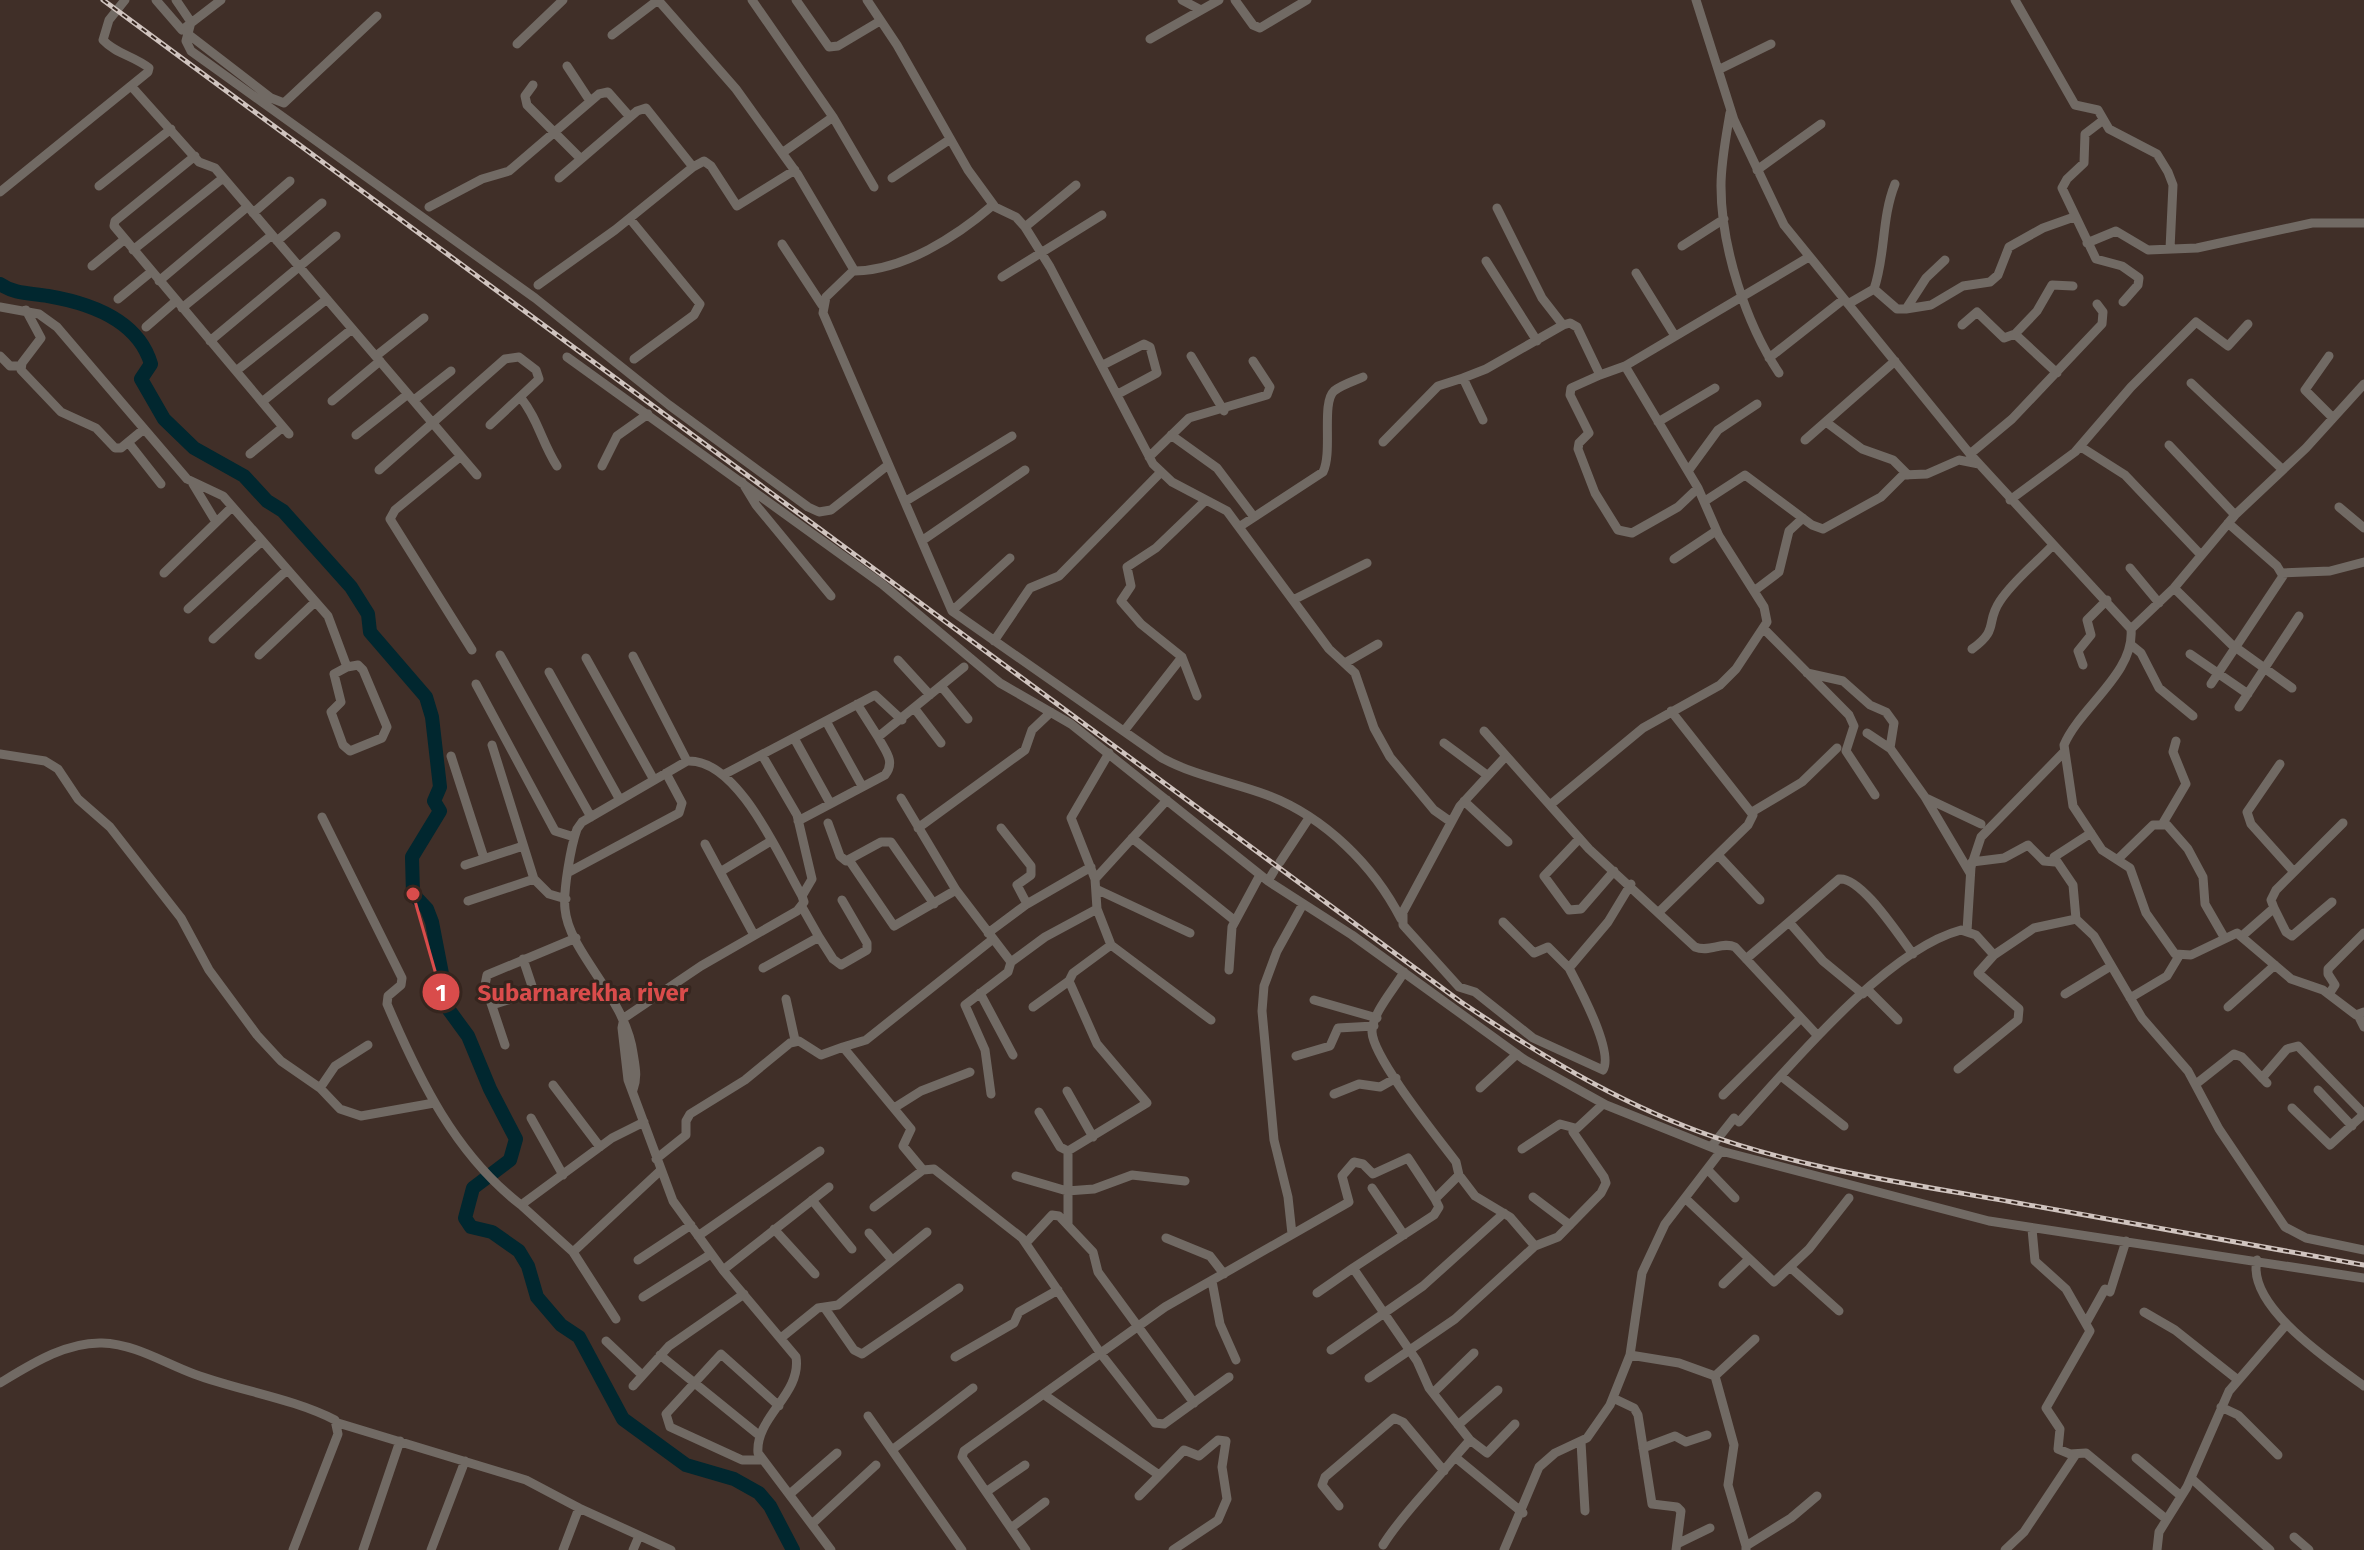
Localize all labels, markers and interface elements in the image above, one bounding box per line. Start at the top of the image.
callout: Subarnarekha river [421,968,704,1016]
text: 1 [435,979,447,1007]
text: Subarnarekha river [478,979,689,1007]

